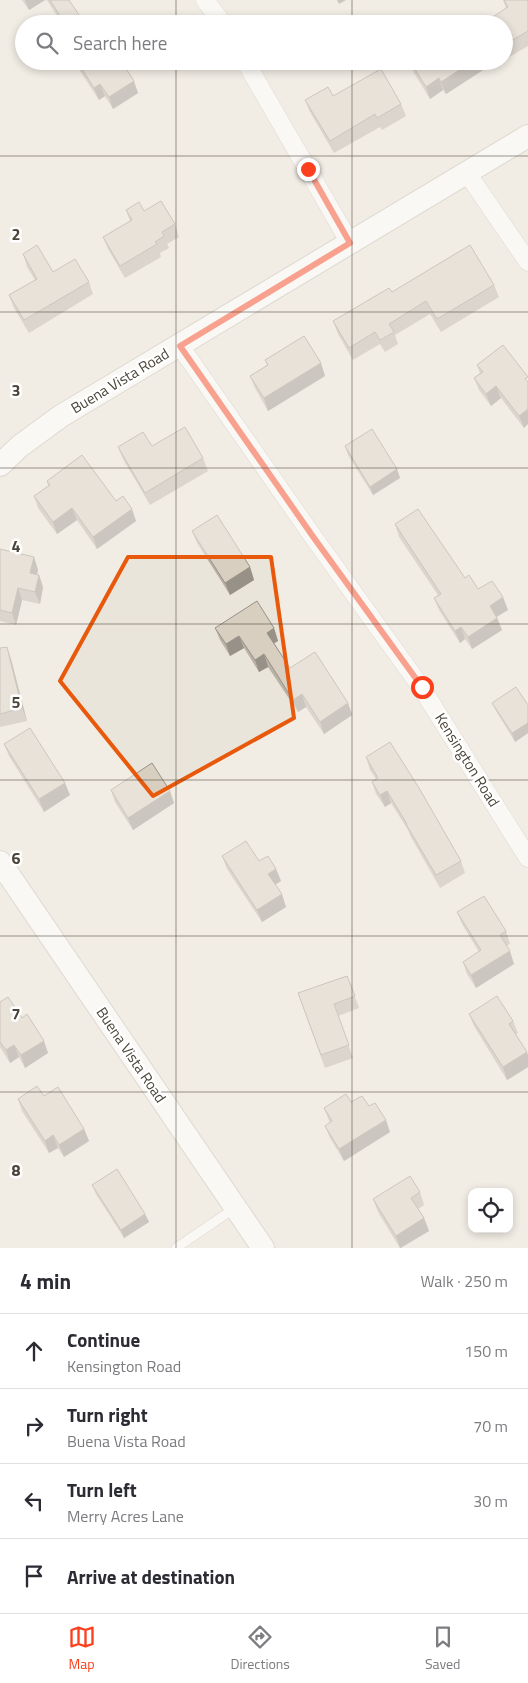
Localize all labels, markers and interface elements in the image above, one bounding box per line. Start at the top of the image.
search box [15,15,513,70]
text: Search here [73,28,167,57]
icon: search [33,29,61,57]
route end [297,158,320,181]
text: 2 [12,222,20,246]
street label: Buena Vista Road [66,342,173,419]
text: 3 [12,378,20,402]
text: 4 [12,534,21,558]
route start [411,676,434,699]
text: 5 [12,690,21,714]
street label: Kensington Road [429,708,506,811]
text: 6 [12,846,21,870]
text: 7 [12,1002,20,1026]
street label: Buena Vista Road [91,1002,172,1107]
text: 8 [12,1158,21,1182]
map controls [468,1188,513,1233]
button: locate [468,1188,513,1233]
text: 4 min [20,1265,71,1297]
text: Walk · 250 m [420,1269,508,1293]
text: Continue [67,1325,140,1354]
icon: ahead [20,1337,48,1365]
text: 150 m [464,1339,508,1363]
text: Kensington Road [67,1354,181,1378]
text: Turn right [67,1400,148,1429]
icon: right [20,1412,48,1440]
text: 70 m [473,1414,508,1438]
text: Buena Vista Road [67,1429,186,1453]
text: Turn left [67,1475,137,1504]
icon: left [20,1487,48,1515]
text: 30 m [473,1489,508,1513]
text: Merry Acres Lane [67,1504,184,1528]
icon: arrive [20,1562,48,1590]
text: Arrive at destination [67,1562,235,1591]
tab: Map [68,1623,96,1674]
tab: Directions [231,1623,290,1674]
tab: Saved [425,1623,461,1674]

